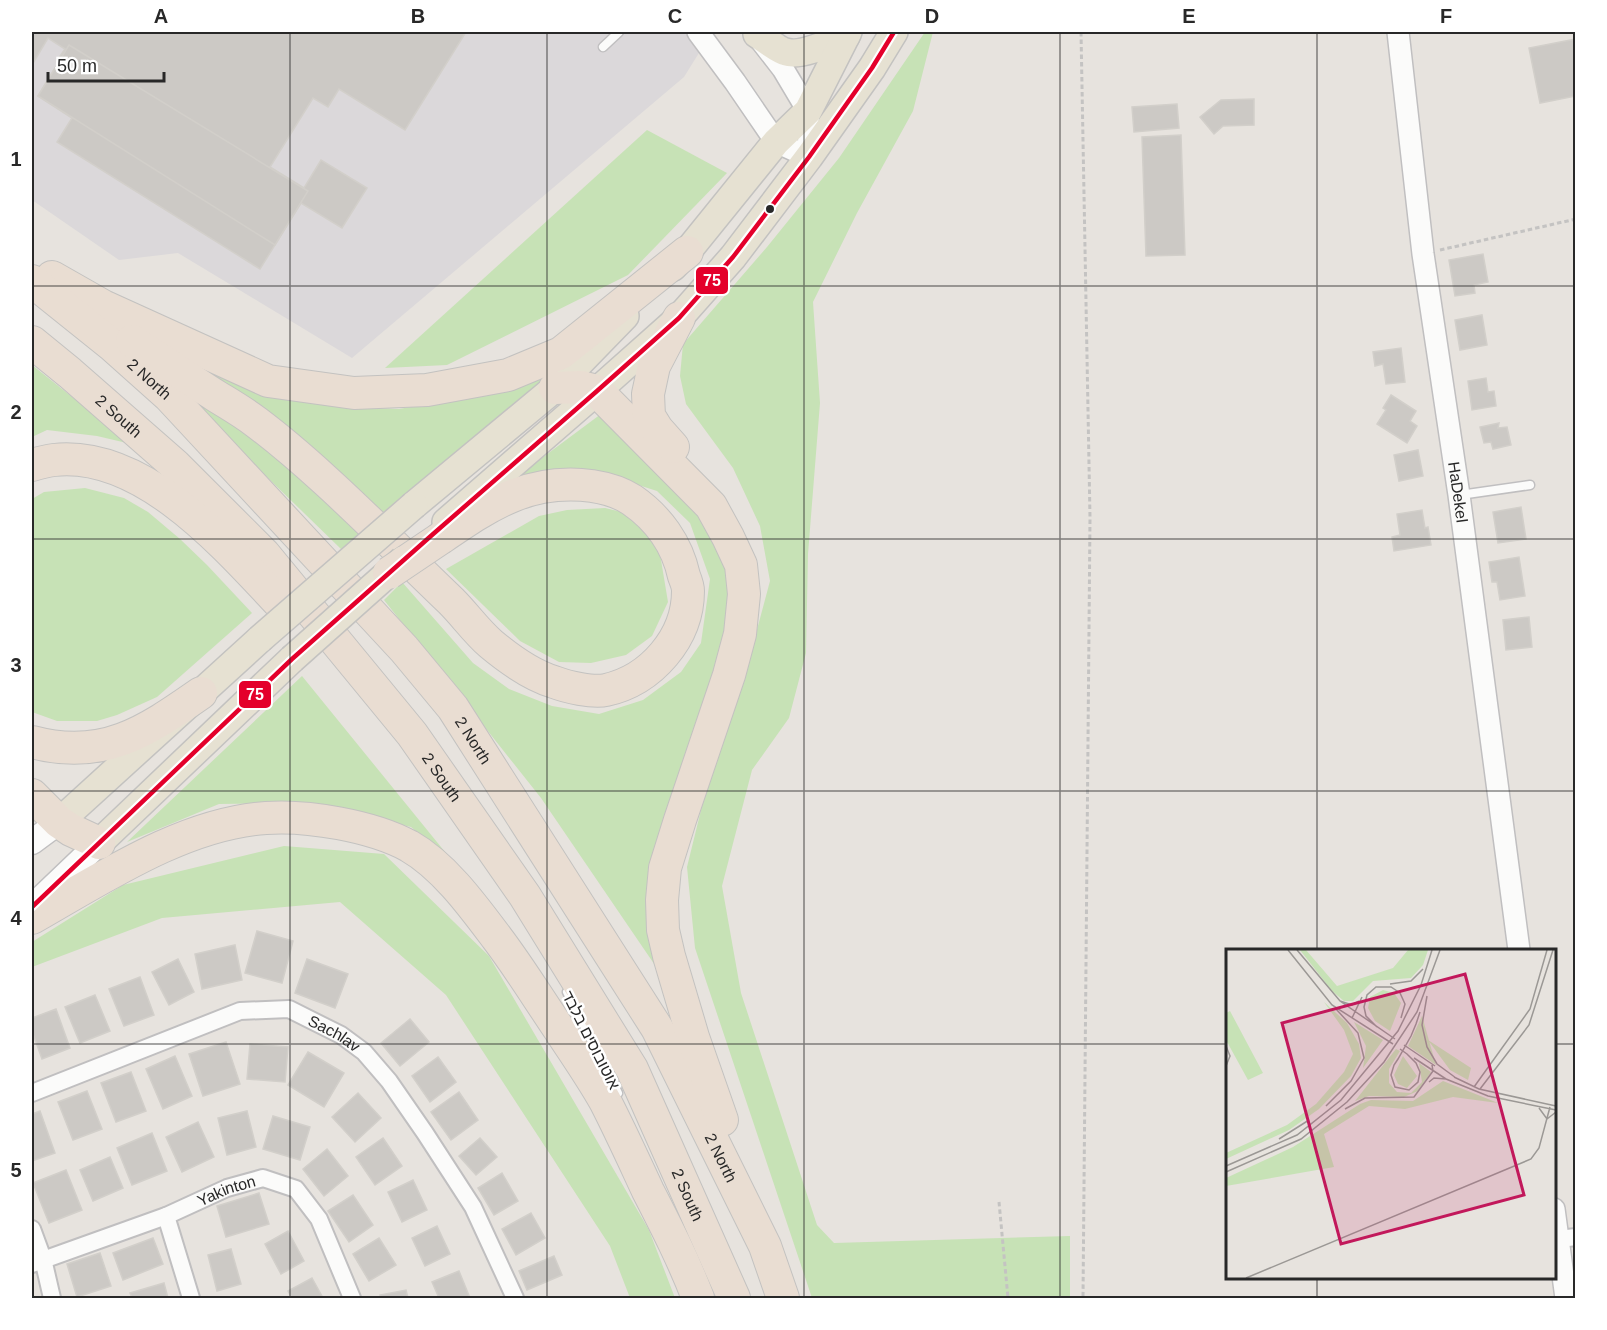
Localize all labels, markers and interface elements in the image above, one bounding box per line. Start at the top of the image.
text: A [154,5,168,27]
text: B [411,5,425,27]
text: C [668,5,682,27]
text: D [925,5,939,27]
text: E [1182,5,1196,27]
text: F [1440,5,1452,27]
scale bar [48,45,164,83]
text: 50 m [57,56,97,76]
text: 1 [10,148,22,170]
unlabelled marker [764,203,776,215]
line badge: 75 [695,266,729,295]
text: 75 [703,272,721,289]
street label: 2 North [124,355,175,403]
street label: 2 South [92,391,145,440]
text: 2 [10,401,22,423]
street label: HaDekel [1446,460,1471,524]
text: 3 [10,654,22,676]
line badge: 75 [238,680,272,709]
text: 75 [246,686,264,703]
street label: 2 North [452,713,495,767]
street label: 2 South [419,750,465,805]
text: 4 [10,907,22,929]
inset map [1226,949,1556,1279]
street label: אוטובוסים בלבד [559,988,623,1092]
street label: Sachlav [306,1012,364,1055]
street label: 2 North [702,1130,740,1185]
text: 5 [10,1159,22,1181]
street label: 2 South [669,1166,707,1223]
street label: Yakinton [194,1172,257,1209]

